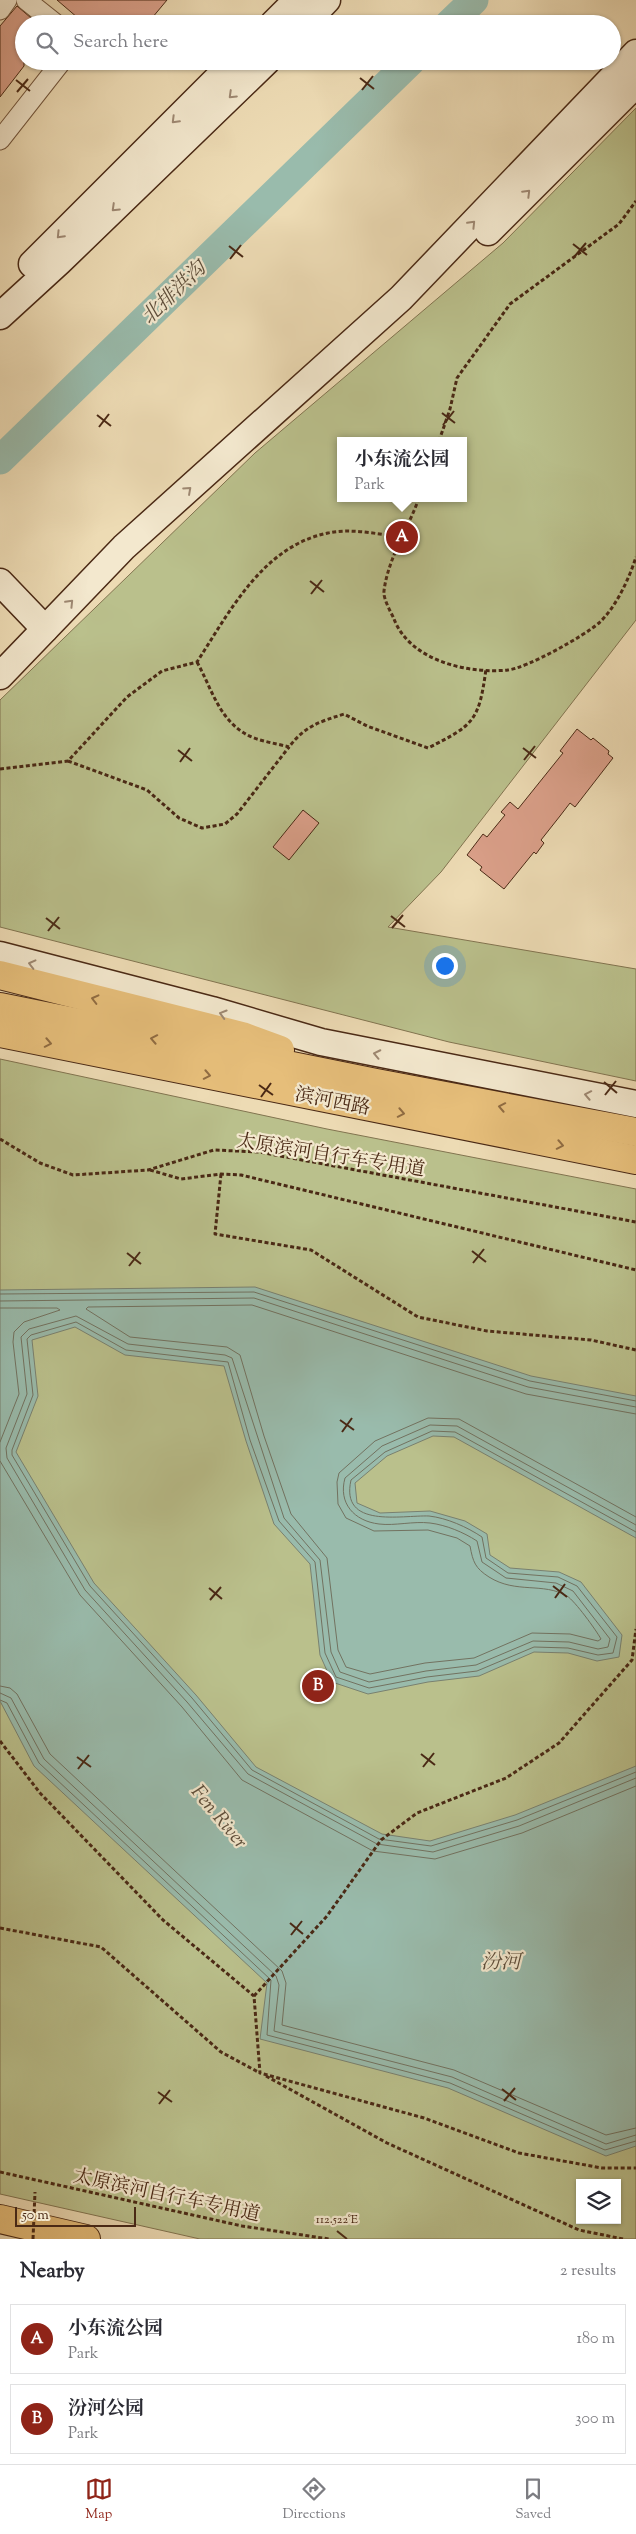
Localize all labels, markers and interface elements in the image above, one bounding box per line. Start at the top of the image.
search box [15,15,621,70]
icon: search [33,29,61,57]
text: Search here [73,29,168,56]
one-way arrow [229,89,238,98]
one-way arrow [172,114,181,123]
one-way arrow [521,190,530,199]
one-way arrow [112,202,121,211]
one-way arrow [466,220,475,229]
one-way arrow [57,229,66,238]
water label: 北排洪沟 [136,253,216,332]
popup [337,437,467,502]
text: 小东流公园 [354,447,450,474]
text: Park [354,474,385,497]
one-way arrow [182,487,191,496]
pin: A [386,518,418,556]
one-way arrow [65,600,74,609]
your location [432,953,458,979]
one-way arrow [28,959,37,970]
one-way arrow [91,994,100,1005]
one-way arrow [220,1009,228,1019]
one-way arrow [149,1035,158,1045]
one-way arrow [43,1038,52,1048]
one-way arrow [373,1049,381,1060]
one-way arrow [203,1069,211,1079]
street label: 滨河西路 [293,1082,372,1123]
one-way arrow [584,1091,592,1101]
one-way arrow [498,1102,507,1113]
one-way arrow [396,1107,405,1118]
street label: 太原滨河自行车专用道 [235,1128,427,1185]
one-way arrow [556,1139,565,1150]
pin: B [302,1667,334,1705]
water label: Fen River [183,1779,253,1856]
water label: 汾河 [481,1949,524,1978]
street label: 太原滨河自行车专用道 [71,2163,262,2229]
map controls [576,2179,621,2224]
button: layers [576,2179,621,2224]
scale bar [15,2204,136,2227]
text: 50 m [22,2206,49,2226]
text: 112.522°E [316,2211,359,2229]
text: Nearby [20,2257,85,2287]
text: 2 results [560,2260,616,2283]
text: 小东流公园 [68,2316,163,2343]
text: A [31,2328,44,2351]
text: 180 m [576,2328,615,2351]
text: Park [68,2343,99,2366]
text: 汾河公园 [68,2396,144,2423]
text: B [32,2408,42,2431]
text: 300 m [575,2408,615,2431]
text: Park [68,2423,99,2446]
tab: Map [85,2475,113,2525]
tab: Directions [282,2475,346,2525]
tab: Saved [515,2475,551,2525]

